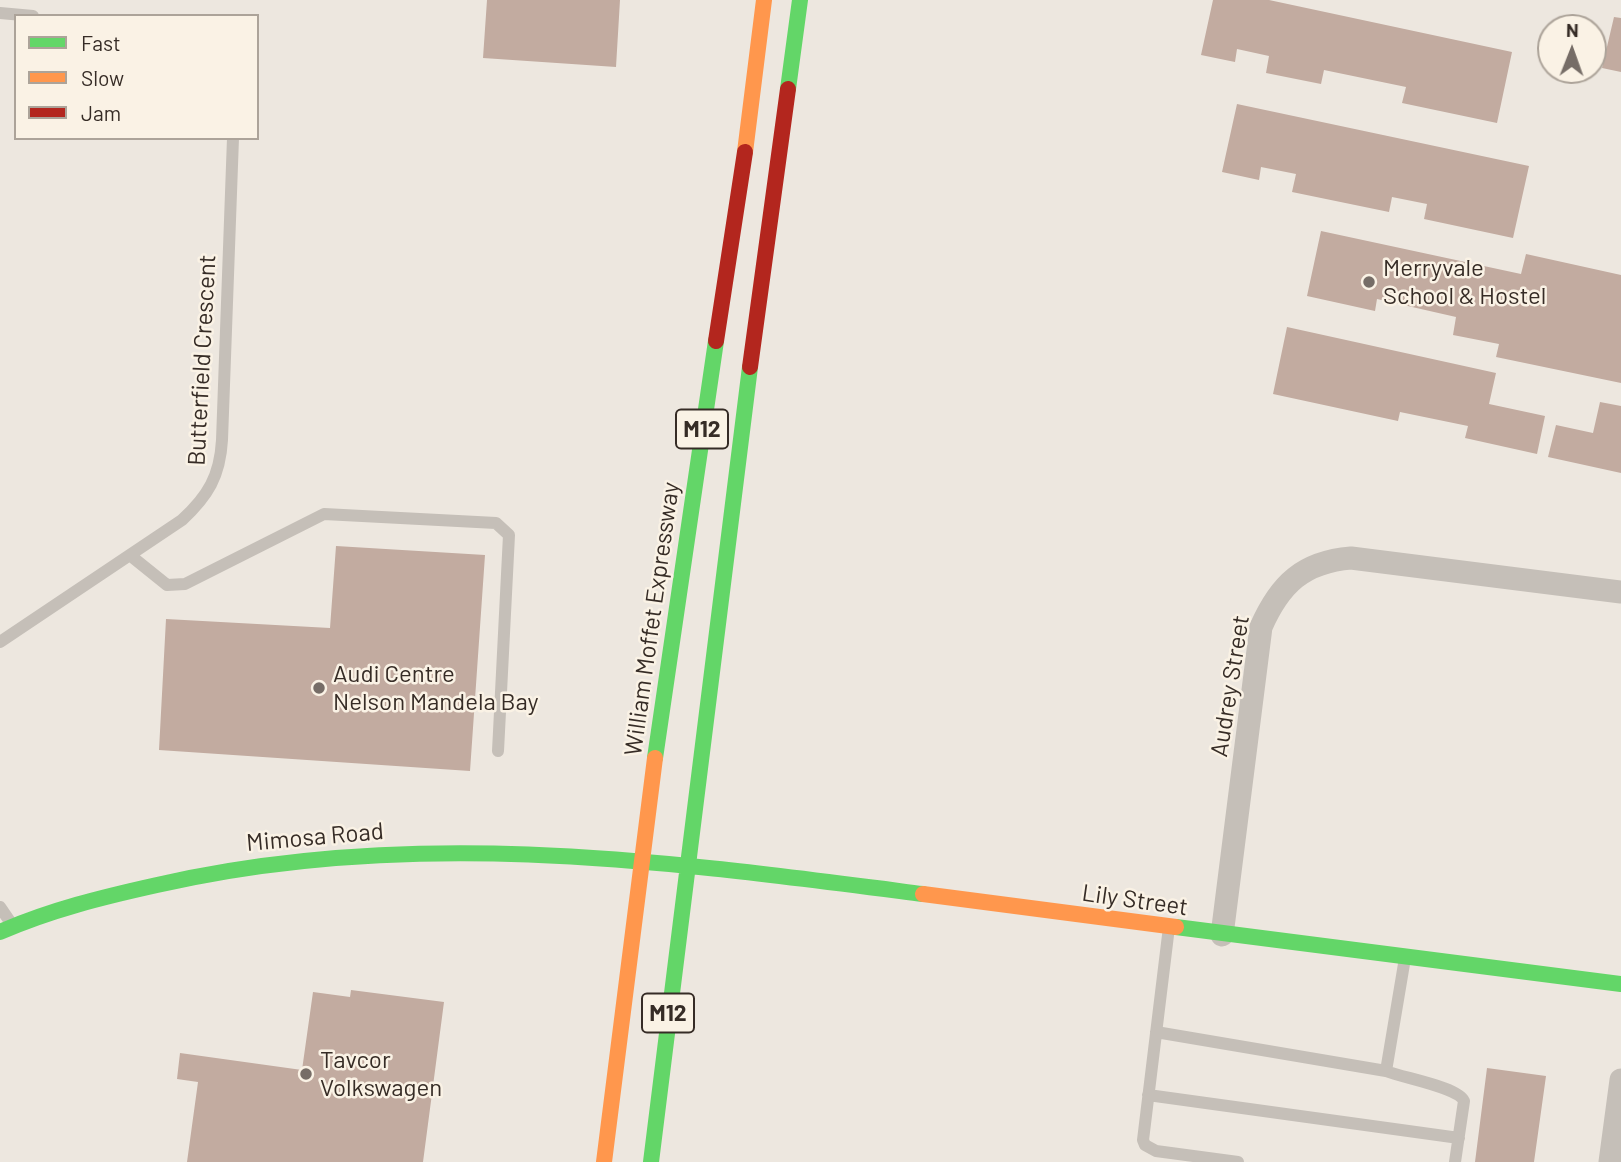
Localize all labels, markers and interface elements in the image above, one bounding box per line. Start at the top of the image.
legend [14,14,259,140]
north arrow [1537,14,1607,84]
text: N [1566,18,1579,41]
text: Fast [81,30,121,55]
text: Slow [81,65,124,90]
text: Jam [81,100,121,125]
street label: Butterfield Crescent [182,254,222,466]
place label: Merryvale School & Hostel [1383,254,1546,310]
marker: Merryvale School & Hostel [1361,274,1377,290]
road number: M12 [676,410,728,448]
street label: William Moffet Expressway [619,480,685,758]
street label: Audrey Street [1205,613,1255,759]
place label: Audi Centre Nelson Mandela Bay [333,660,539,716]
marker: Audi Centre Nelson Mandela Bay [311,680,327,696]
street label: Mimosa Road [245,817,385,857]
street label: Lily Street [1080,878,1190,922]
road number: M12 [642,994,694,1032]
place label: Tavcor Volkswagen [320,1046,442,1102]
marker: Tavcor Volkswagen [298,1066,314,1082]

